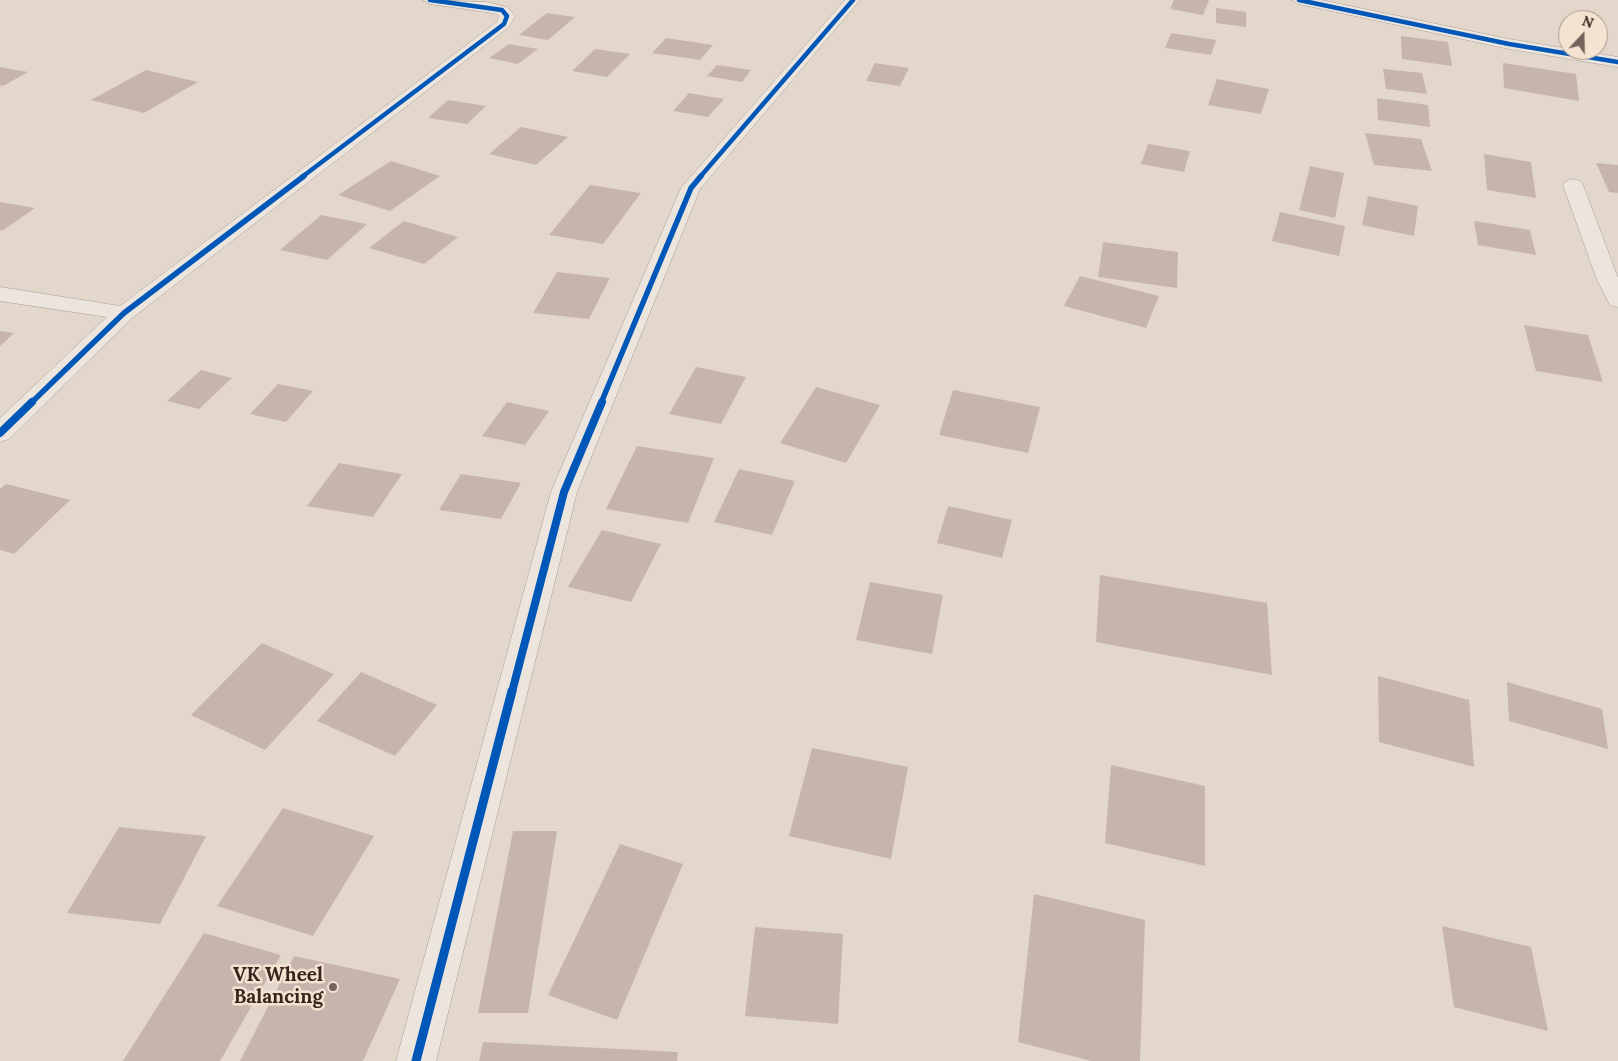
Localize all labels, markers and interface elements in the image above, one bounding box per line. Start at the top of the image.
north arrow [1558,10,1608,60]
text: N [1580,12,1596,32]
place label: VK Wheel Balancing [233,965,323,1009]
marker: VK Wheel Balancing [327,981,339,993]

